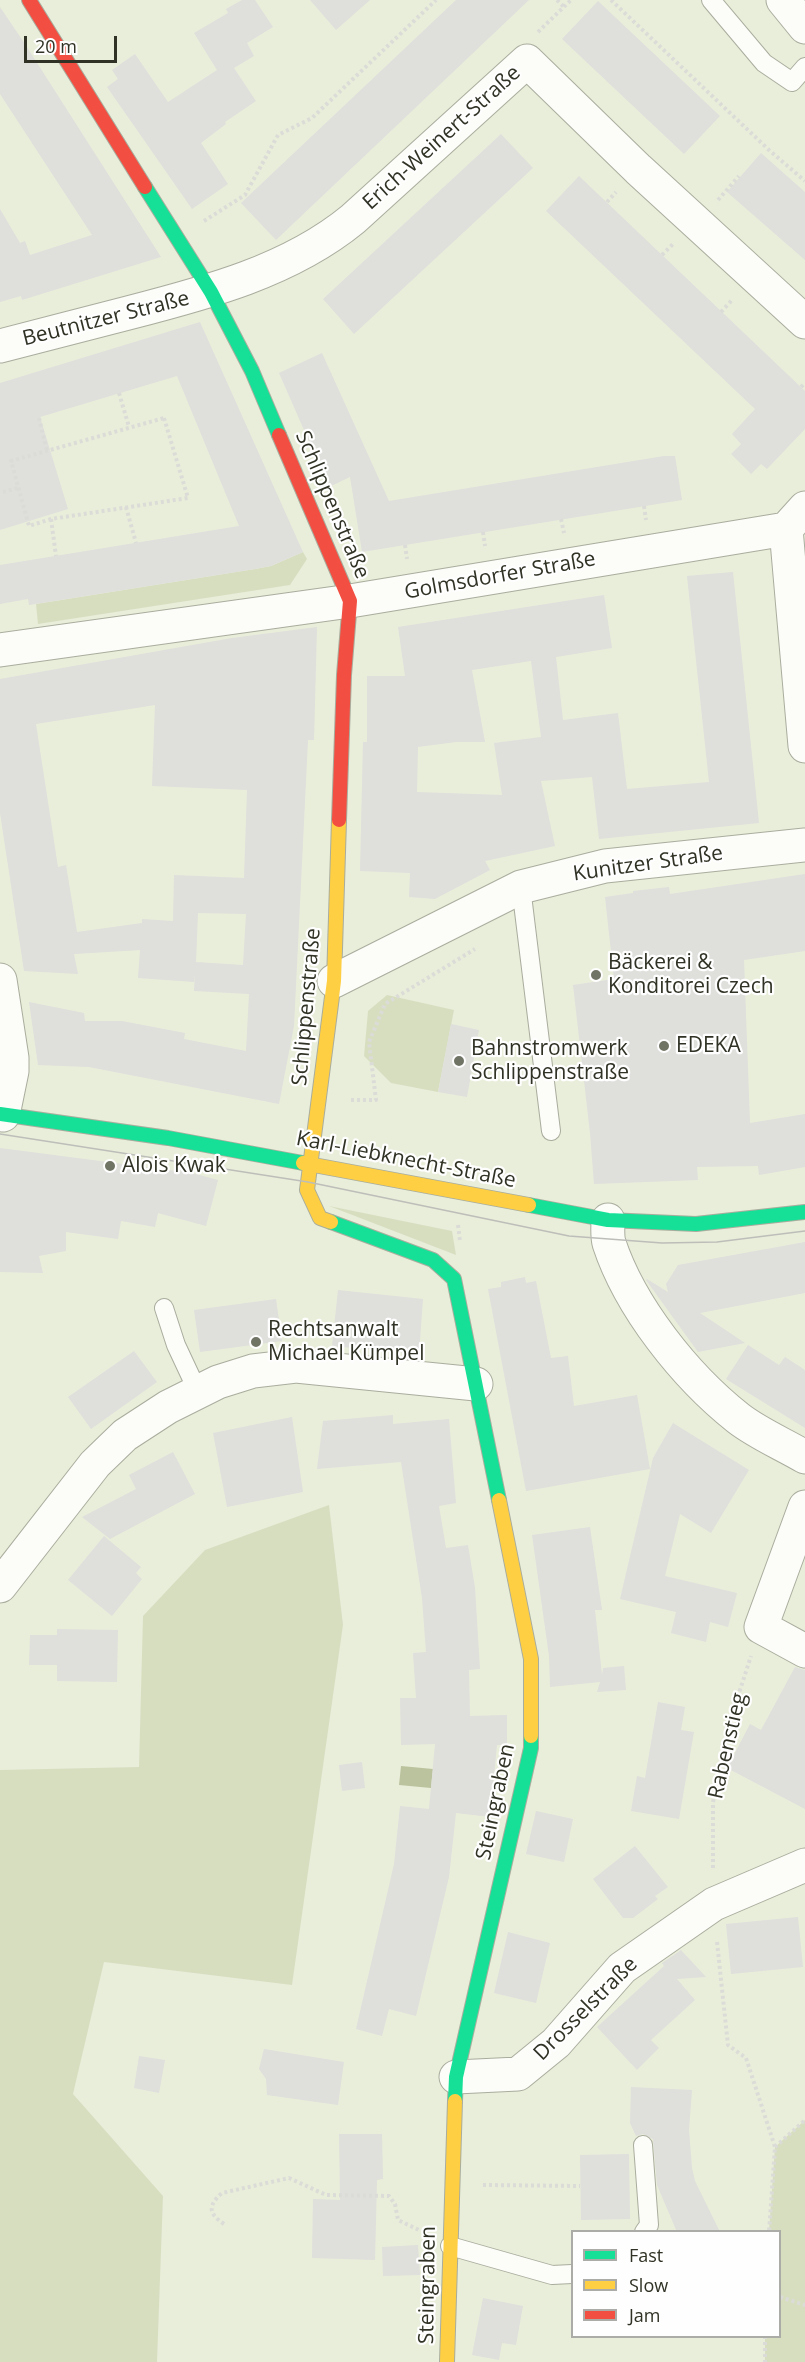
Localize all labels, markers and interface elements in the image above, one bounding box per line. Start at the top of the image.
scale bar [27,24,120,62]
text: 20 m [35,34,77,58]
street label: Erich-Weinert-Straße [358,61,526,215]
street label: Beutnitzer Straße [20,286,192,352]
street label: Schlippenstraße [290,427,374,583]
street label: Golmsdorfer Straße [402,547,598,605]
street label: Kunitzer Straße [571,841,725,887]
street label: Schlippenstraße [288,927,326,1087]
place label: Bäckerei & Konditorei Czech [608,950,774,1000]
marker: Bäckerei & Konditorei Czech [589,968,603,982]
place label: EDEKA [676,1033,741,1059]
place label: Bahnstromwerk Schlippenstraße [471,1036,629,1086]
marker: EDEKA [657,1039,671,1053]
marker: Bahnstromwerk Schlippenstraße [452,1054,466,1068]
street label: Karl-Liebknecht-Straße [294,1126,518,1194]
place label: Alois Kwak [122,1153,226,1179]
marker: Alois Kwak [103,1159,117,1173]
place label: Rechtsanwalt Michael Kümpel [268,1317,424,1367]
marker: Rechtsanwalt Michael Kümpel [249,1335,263,1349]
street label: Rabenstieg [704,1690,752,1802]
street label: Steingraben [471,1742,521,1862]
street label: Drosselstraße [529,1952,643,2066]
street label: Steingraben [414,2226,442,2344]
legend [571,2230,781,2338]
text: Fast [629,2243,663,2267]
text: Slow [629,2273,668,2297]
text: Jam [629,2303,661,2327]

